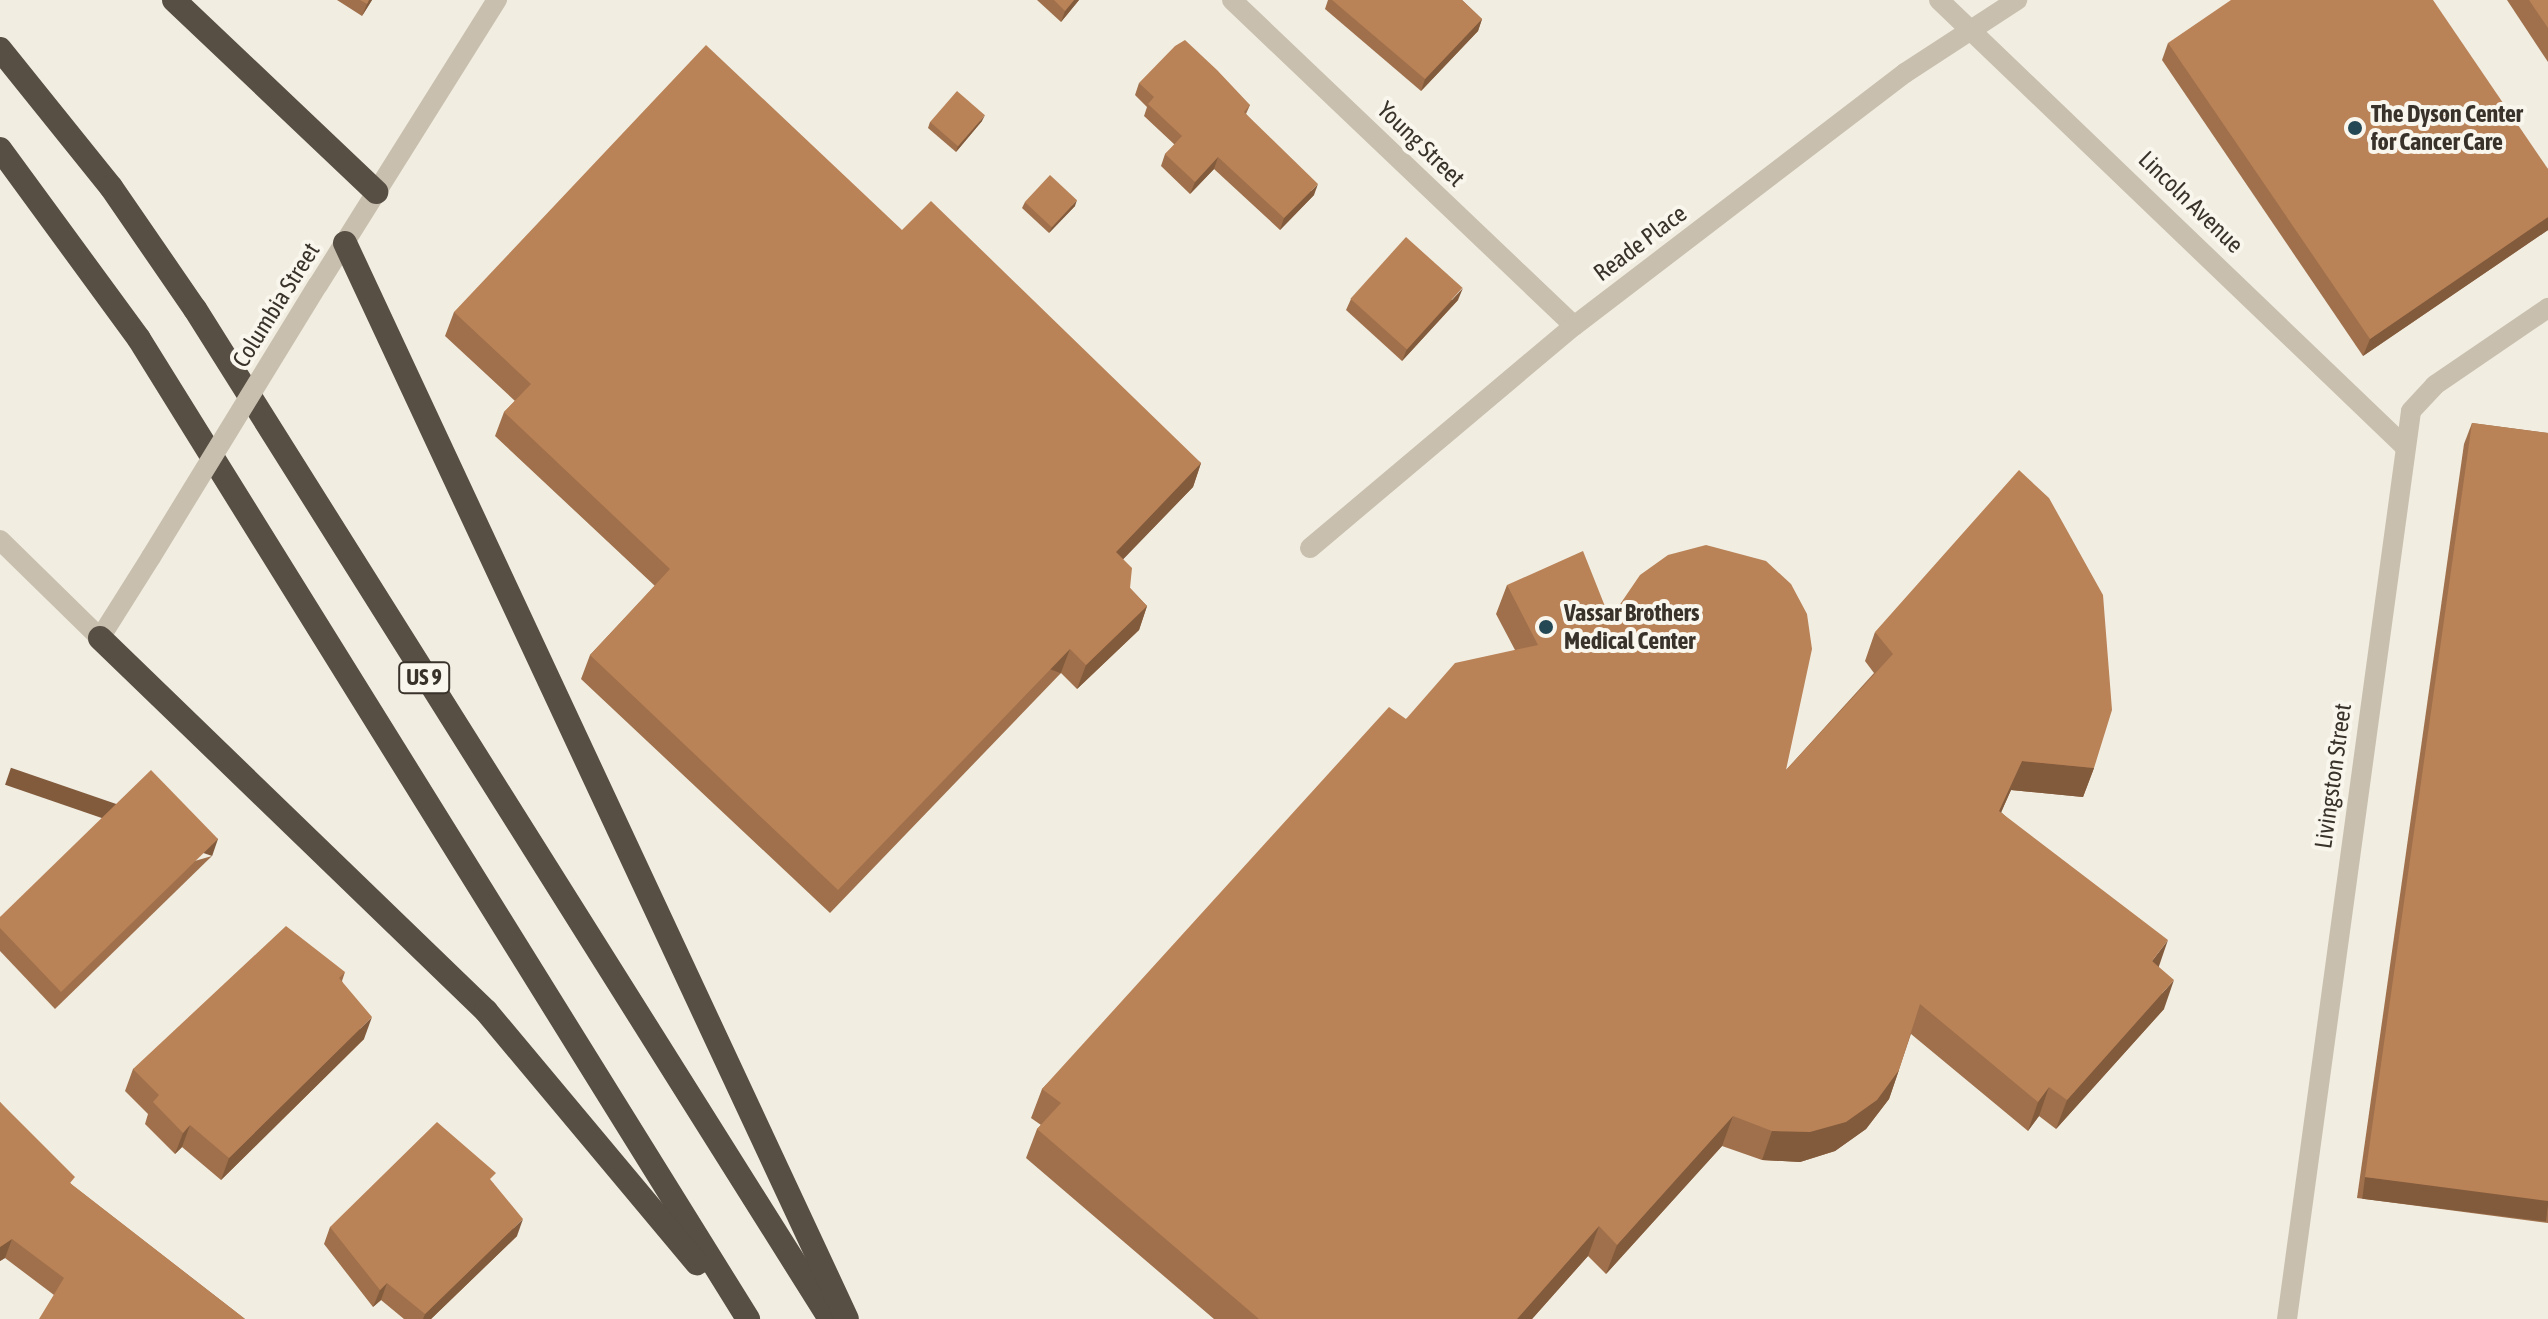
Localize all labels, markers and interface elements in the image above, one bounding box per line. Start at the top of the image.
street label: Young Street [1371,95,1471,193]
place label: The Dyson Center for Cancer Care [2371,100,2523,156]
marker: The Dyson Center for Cancer Care [2346,119,2364,137]
street label: Lincoln Avenue [2133,145,2249,259]
street label: Reade Place [1588,199,1692,287]
street label: Columbia Street [226,237,326,373]
place label: Vassar Brothers Medical Center [1564,599,1699,655]
marker: Vassar Brothers Medical Center [1535,616,1557,638]
road number: US 9 [398,660,450,696]
street label: Livingston Street [2309,702,2357,850]

